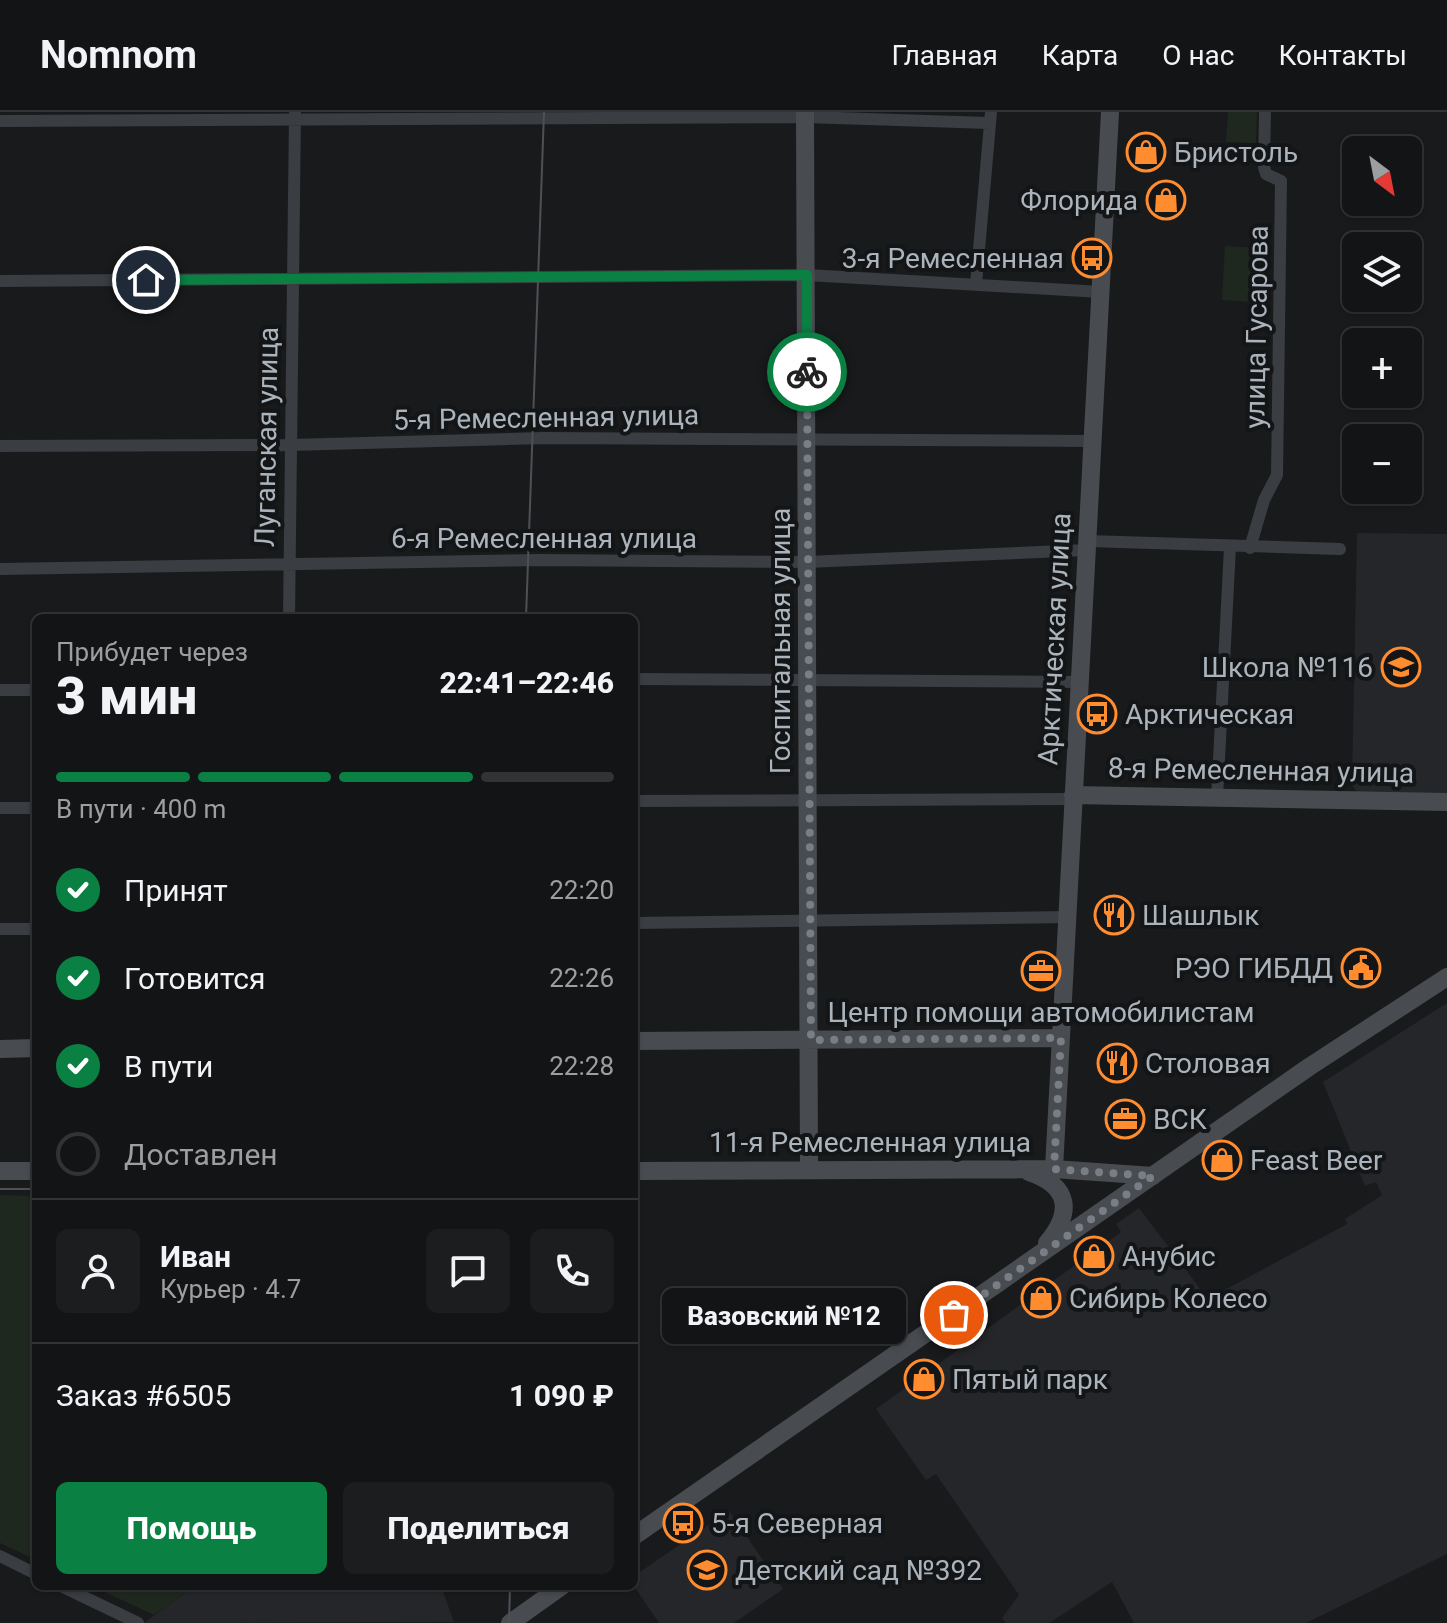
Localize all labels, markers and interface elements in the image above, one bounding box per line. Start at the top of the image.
text: Nomnom [40,33,197,77]
text: Главная [891,39,998,72]
text: Карта [1042,39,1118,72]
text: О нас [1162,39,1234,72]
text: Контакты [1278,39,1407,72]
shop icon: Бристоль [1125,131,1167,173]
place label: Бристоль [1174,136,1298,169]
north arrow [1342,136,1422,216]
map controls [1342,136,1422,504]
shop icon: Флорида [1145,179,1187,221]
place label: Флорида [1020,184,1138,217]
street label: улица Гусарова [1238,225,1275,429]
button: layers [1342,232,1422,312]
bus stop icon: 3-я Ремесленная [1071,237,1113,279]
place label: 3-я Ремесленная [842,242,1064,275]
pin [112,246,180,314]
icon: home [124,258,168,302]
street label: Луганская улица [248,327,285,547]
button: + [1342,328,1422,408]
courier [767,332,847,412]
icon: bike [785,350,829,394]
street label: 5-я Ремесленная улица [393,398,699,437]
button: − [1342,424,1422,504]
street label: Госпитальная улица [764,508,797,774]
street label: Арктическая улица [1031,512,1078,766]
street label: 6-я Ремесленная улица [391,522,697,555]
text: Прибудет через [56,637,248,667]
school or university icon: Школа №116 [1380,646,1422,688]
place label: Школа №116 [1202,651,1373,684]
text: 22:41–22:46 [439,665,614,700]
text: 3 мин [56,666,197,727]
bus stop icon: Арктическая [1076,693,1118,735]
place label: Арктическая [1125,698,1294,731]
street label: 8-я Ремесленная улица [1108,751,1414,790]
text: В пути · 400 m [56,794,226,824]
icon: check [56,868,100,912]
text: Принят [124,873,228,908]
text: 22:20 [549,875,614,905]
restaurant icon: Шашлык [1093,894,1135,936]
place label: Шашлык [1142,899,1259,932]
public building icon: РЭО ГИБДД [1340,947,1382,989]
office icon: Центр помощи автомобилистам [1020,950,1062,992]
place label: РЭО ГИБДД [1175,952,1333,985]
icon: check [56,956,100,1000]
text: Готовится [124,961,266,996]
text: 22:26 [549,963,614,993]
place label: Центр помощи автомобилистам [827,996,1255,1029]
restaurant icon: Столовая [1096,1042,1138,1084]
icon: check [56,1044,100,1088]
place label: Столовая [1145,1047,1271,1080]
text: В пути [124,1049,213,1084]
text: 22:28 [549,1051,614,1081]
office icon: ВСК [1104,1098,1146,1140]
place label: ВСК [1153,1103,1207,1136]
street label: 11-я Ремесленная улица [709,1126,1031,1159]
text: Доставлен [124,1137,278,1172]
shop icon: Feast Beer [1201,1139,1243,1181]
place label: Feast Beer [1250,1144,1383,1177]
button: person [56,1229,140,1313]
button: chat [426,1229,510,1313]
button: phone [530,1229,614,1313]
shop icon: Анубис [1073,1235,1115,1277]
text: Иван [160,1239,231,1274]
place label: Анубис [1122,1240,1216,1273]
text: Курьер · 4.7 [160,1274,301,1304]
shop icon: Сибирь Колесо [1020,1277,1062,1319]
pin [920,1281,988,1349]
place label: Сибирь Колесо [1069,1282,1268,1315]
callout: Вазовский №12 [662,1287,906,1343]
icon: bag [932,1293,976,1337]
text: Вазовский №12 [687,1301,881,1331]
shop icon: Пятый парк [903,1358,945,1400]
place label: Пятый парк [952,1363,1108,1396]
text: Заказ #6505 [56,1378,231,1413]
text: 1 090 ₽ [509,1378,614,1413]
button: Помощь [56,1482,327,1574]
button: Поделиться [343,1482,614,1574]
bus stop icon: 5-я Северная [662,1502,704,1544]
place label: 5-я Северная [711,1507,883,1540]
school or university icon: Детский сад №392 [686,1549,728,1591]
place label: Детский сад №392 [735,1554,982,1587]

